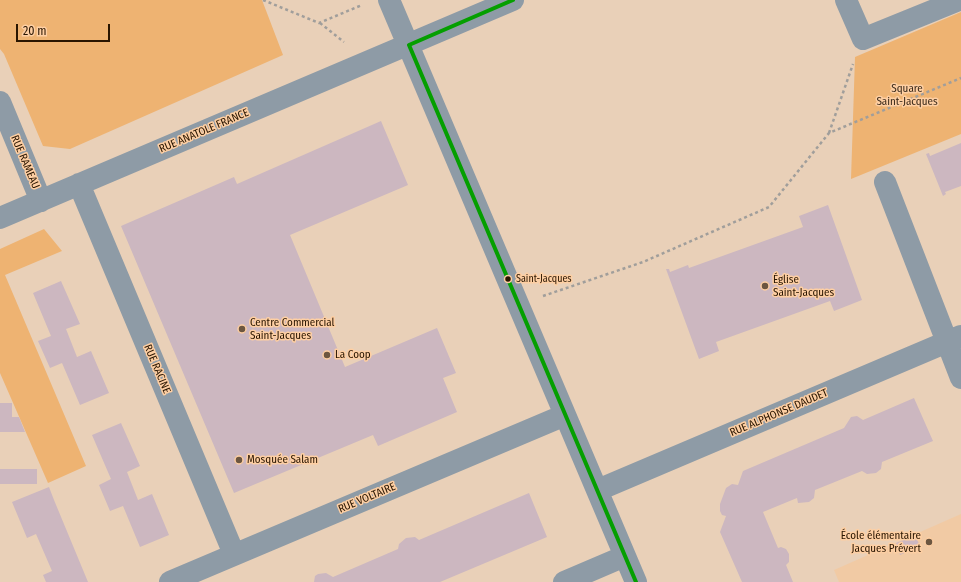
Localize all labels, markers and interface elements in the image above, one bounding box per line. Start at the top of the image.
scale bar [18,16,112,42]
text: 20 m [23,24,47,38]
park label: Square Saint-Jacques [876,82,938,108]
street label: RUE ANATOLE FRANCE [157,106,251,156]
street label: RUE RAMEAU [8,133,42,191]
place label: Saint-Jacques [516,273,572,285]
place label: Église Saint-Jacques [773,273,834,299]
marker: Saint-Jacques [503,274,513,284]
marker: Église Saint-Jacques [760,281,770,291]
place label: Centre Commercial Saint-Jacques [250,316,334,342]
marker: Centre Commercial Saint-Jacques [237,324,247,334]
street label: RUE RACINE [141,342,173,396]
place label: La Coop [335,348,371,362]
marker: La Coop [322,350,332,360]
street label: RUE ALPHONSE DAUDET [728,386,830,440]
place label: Mosquée Salam [247,453,318,467]
marker: Mosquée Salam [234,455,244,465]
street label: RUE VOLTAIRE [336,480,398,516]
place label: École élémentaire Jacques Prévert [841,529,921,555]
marker: École élémentaire Jacques Prévert [924,537,934,547]

